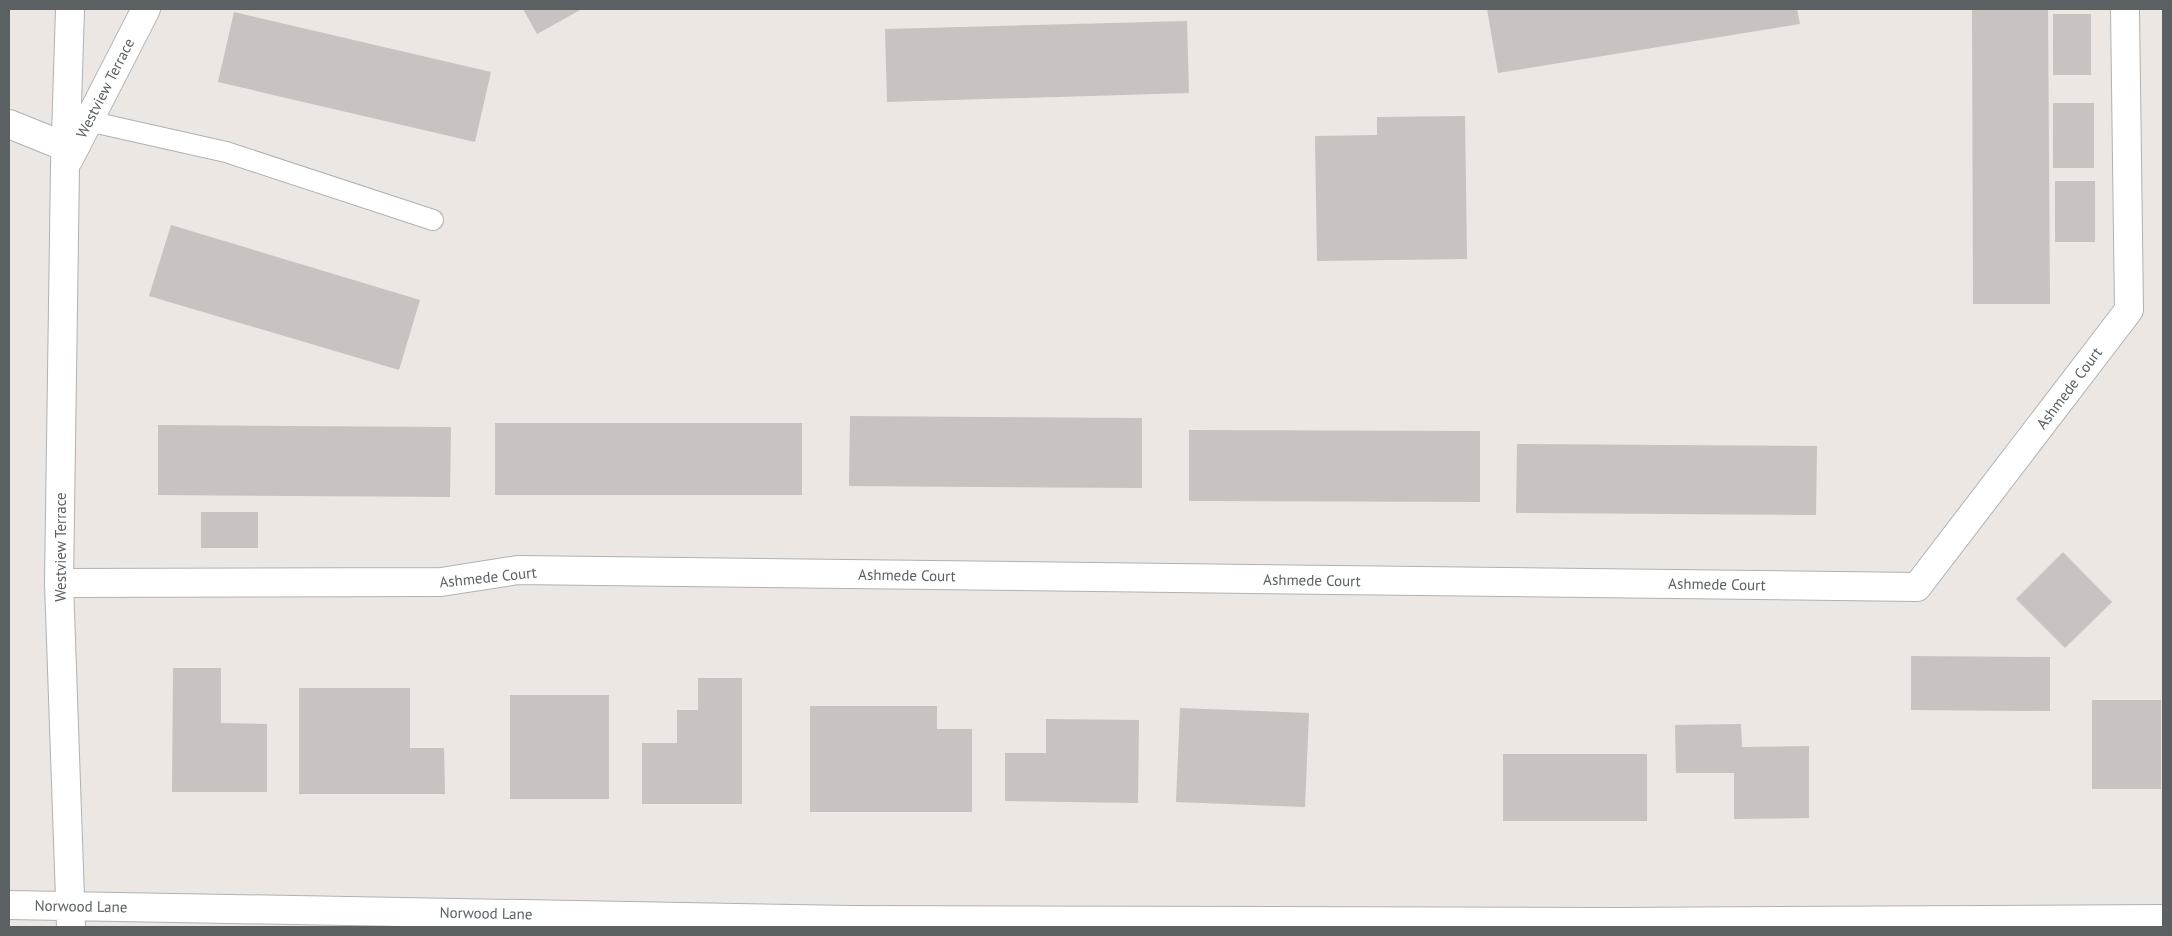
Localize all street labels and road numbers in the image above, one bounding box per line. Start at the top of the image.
street label: Westview Terrace [72,35,138,141]
street label: Ashmede Court [2032,343,2106,433]
street label: Westview Terrace [51,492,70,602]
street label: Ashmede Court [438,562,538,592]
street label: Ashmede Court [858,565,956,585]
street label: Ashmede Court [1263,570,1361,590]
street label: Ashmede Court [1668,574,1766,594]
street label: Norwood Lane [34,896,128,916]
street label: Norwood Lane [439,903,533,923]

